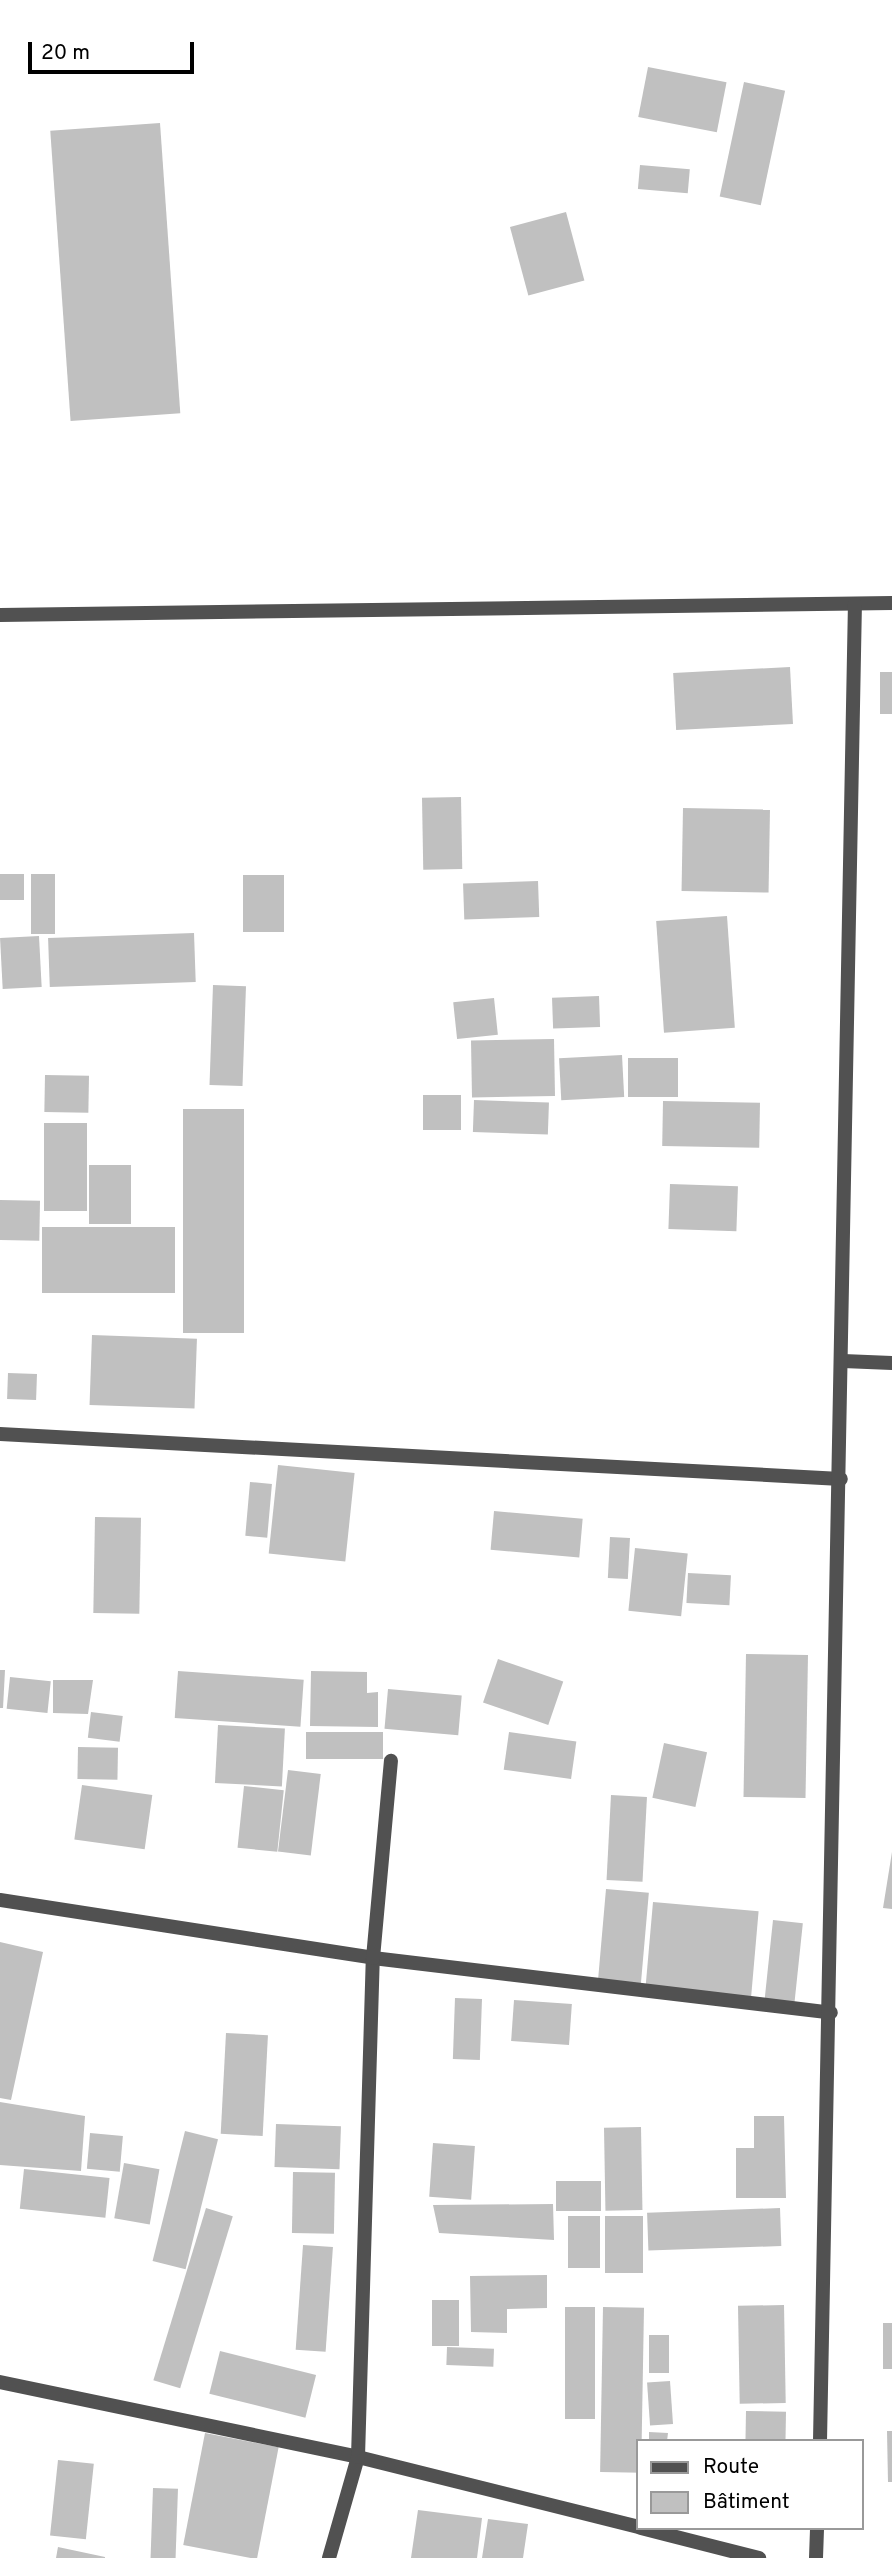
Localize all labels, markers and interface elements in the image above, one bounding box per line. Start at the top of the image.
scale bar [32,28,198,72]
text: 20 m [41,40,90,67]
legend [636,2439,864,2530]
text: Route [703,2454,759,2481]
text: Bâtiment [703,2489,790,2516]

